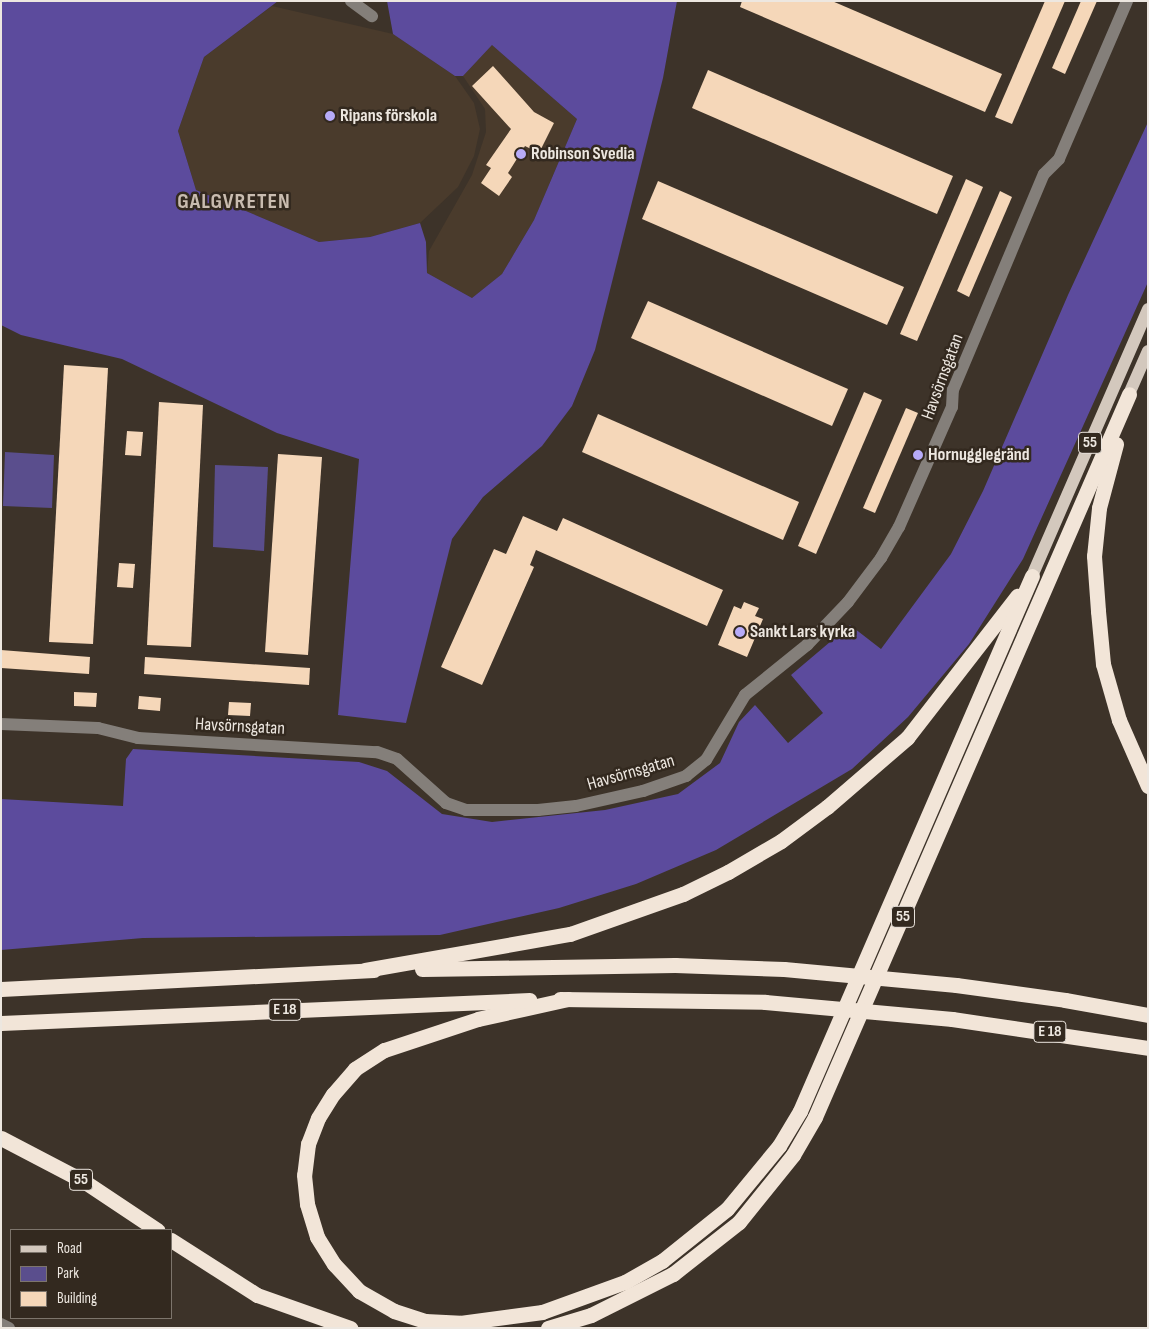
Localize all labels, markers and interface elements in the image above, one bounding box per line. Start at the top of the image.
place label: Ripans förskola [340,105,437,127]
marker: Ripans förskola [324,110,336,122]
place label: Robinson Svedia [531,143,635,165]
marker: Robinson Svedia [515,148,527,160]
district label: GALGVRETEN [176,189,292,215]
street label: Havsörnsgatan [917,331,969,423]
road number: 55 [1078,429,1102,456]
place label: Hornugglegränd [928,444,1030,466]
marker: Hornugglegränd [912,449,924,461]
place label: Sankt Lars kyrka [750,621,855,643]
marker: Sankt Lars kyrka [734,626,746,638]
street label: Havsörnsgatan [195,714,285,740]
street label: Havsörnsgatan [585,750,677,796]
road number: 55 [890,904,916,930]
road number: E 18 [268,996,302,1024]
road number: E 18 [1032,1019,1068,1046]
road number: 55 [68,1166,94,1194]
legend [10,1229,172,1319]
text: Road [57,1239,82,1258]
text: Park [57,1264,79,1283]
text: Building [57,1289,97,1308]

